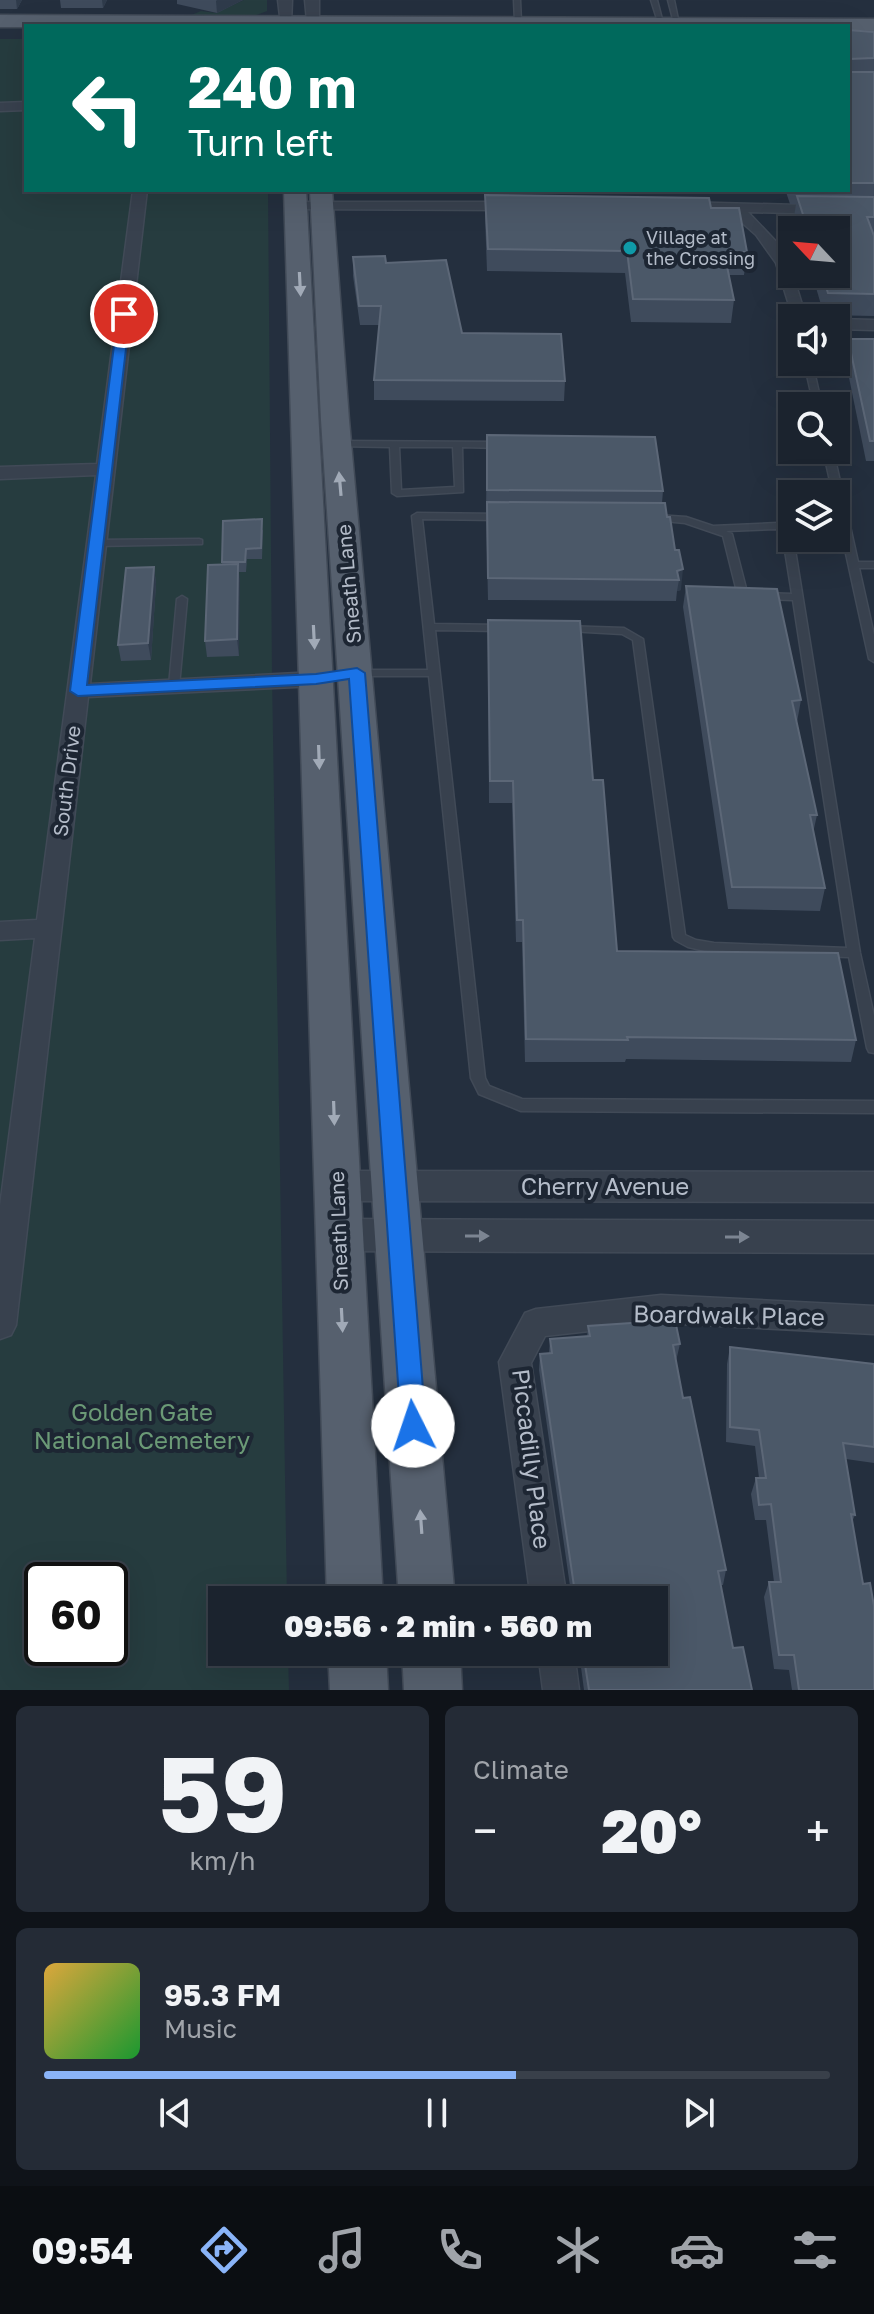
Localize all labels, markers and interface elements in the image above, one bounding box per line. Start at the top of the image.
text: 240 m [188,53,357,120]
icon: left [56,56,160,160]
text: Turn left [188,121,334,164]
north arrow [778,216,850,288]
map controls [778,216,850,552]
place label: Village at the Crossing [646,226,755,269]
marker: Village at the Crossing [621,239,639,257]
one-way arrow [294,272,307,297]
pin [90,280,158,348]
icon: arrive [102,292,146,336]
button: sound [778,304,850,376]
button: search [778,392,850,464]
one-way arrow [334,471,347,496]
button: layers [778,480,850,552]
street label: Sneath Lane [331,523,365,645]
one-way arrow [307,625,320,650]
street label: South Drive [47,724,85,838]
one-way arrow [312,745,325,770]
one-way arrow [327,1101,340,1126]
street label: Sneath Lane [324,1171,352,1291]
street label: Cherry Avenue [521,1171,689,1200]
one-way arrow [465,1230,490,1242]
one-way arrow [725,1231,750,1243]
street label: Boardwalk Place [633,1298,825,1331]
one-way arrow [336,1308,349,1333]
street label: Piccadilly Place [507,1367,558,1551]
position arrow [371,1384,455,1468]
park label: Golden Gate National Cemetery [34,1397,250,1454]
one-way arrow [414,1509,427,1534]
speed limit sign: 60 [24,1562,128,1666]
text: 09:56 · 2 min · 560 m [284,1608,592,1644]
text: 59 [158,1730,287,1855]
text: Climate [473,1754,569,1785]
text: 20° [601,1794,702,1866]
text: − [473,1804,497,1857]
text: + [806,1804,830,1857]
text: km/h [189,1845,256,1876]
text: 95.3 FM [164,1977,281,2013]
text: Music [164,2013,237,2044]
icon: previous [153,2091,197,2135]
icon: pause [415,2091,459,2135]
icon: next [677,2091,721,2135]
icon: directions [196,2222,252,2278]
icon: music [314,2222,370,2278]
icon: phone [432,2222,488,2278]
icon: climate [550,2222,606,2278]
icon: car [669,2222,725,2278]
icon: filters [787,2222,843,2278]
text: 09:54 [31,2229,133,2272]

